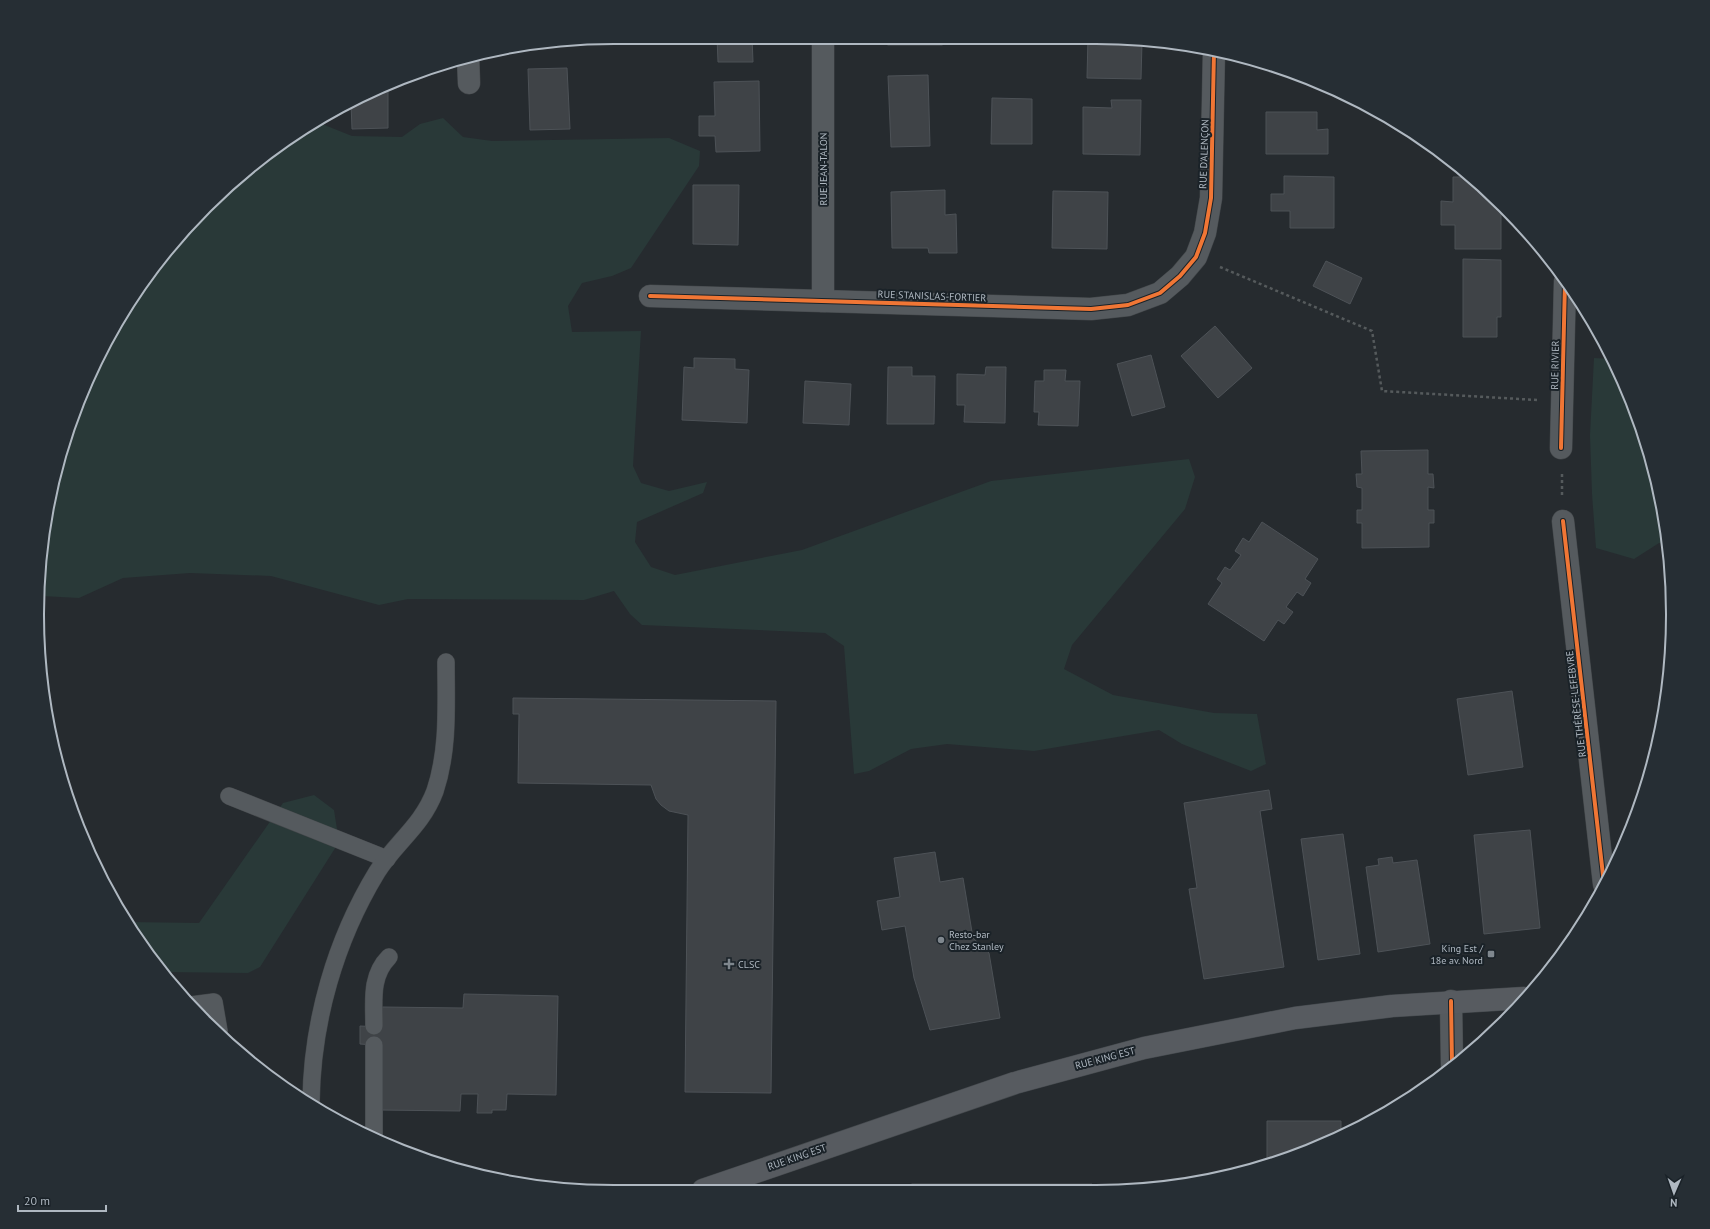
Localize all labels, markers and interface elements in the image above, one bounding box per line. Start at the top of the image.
street label: RUE D'ALENÇON [1196,119,1212,189]
street label: RUE JEAN-TALON [817,133,830,205]
street label: RUE STANISLAS-FORTIER [878,288,987,304]
street label: RUE RIVIER [1548,340,1562,390]
street label: RUE THÉRÈSE-LEFEBVRE [1563,650,1589,758]
place label: Resto-bar Chez Stanley [949,928,1004,953]
marker: Resto-bar Chez Stanley [936,935,946,945]
place label: King Est / 18e av. Nord [1430,942,1483,967]
marker: King Est / 18e av. Nord [1486,949,1496,959]
marker: CLSC [723,958,735,970]
place label: CLSC [738,958,760,971]
street label: RUE KING EST [1074,1044,1137,1072]
street label: RUE KING EST [766,1141,828,1173]
north arrow [1654,1173,1694,1213]
scale bar [18,1187,106,1213]
text: 20 m [24,1193,50,1208]
text: N [1670,1196,1678,1210]

